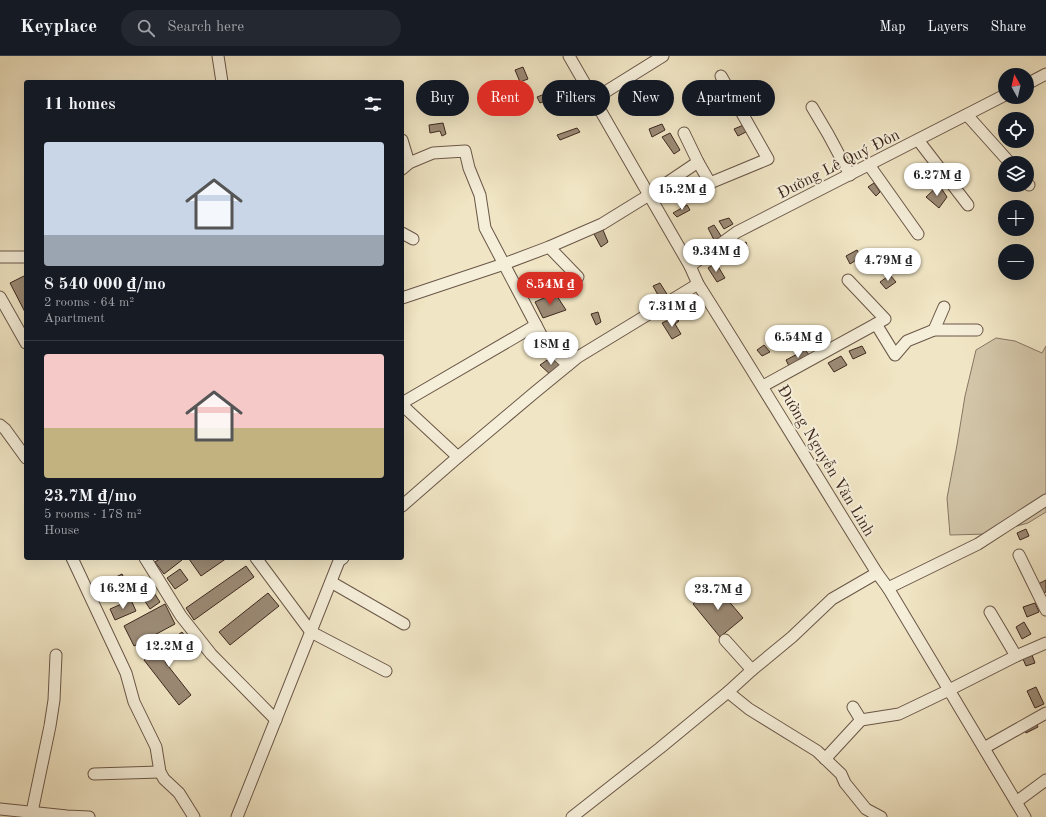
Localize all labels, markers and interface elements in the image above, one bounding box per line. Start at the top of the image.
search box [121,10,401,46]
icon: search [135,17,157,39]
text: Keyplace [20,18,97,37]
text: Search here [167,20,244,35]
text: Map [880,20,906,34]
text: Layers [928,20,969,34]
text: Share [991,20,1026,34]
north arrow [998,68,1034,104]
map controls [998,68,1034,280]
chip: Buy [416,80,469,116]
chip: Rent [477,80,534,116]
chip: Filters [542,80,610,116]
chip: New [618,80,674,116]
chip: Apartment [682,80,775,116]
icon: filters [362,93,384,115]
text: 11 homes [44,96,116,113]
button: locate [998,112,1034,148]
street label: Đường Lê Quý Đôn [775,127,903,202]
button: layers [998,156,1034,192]
pin: 6.27M ₫ [900,163,974,197]
icon: home [178,168,250,240]
text: 6.27M ₫ [913,169,961,182]
pin: 15.2M ₫ [645,177,719,211]
text: 15.2M ₫ [658,183,706,196]
button: + [998,200,1034,236]
pin: 9.34M ₫ [679,239,753,273]
button: − [998,244,1034,280]
text: 9.34M ₫ [692,245,740,258]
pin: 4.79M ₫ [851,248,925,282]
text: 4.79M ₫ [864,254,912,267]
pin: 8.54M ₫ [513,272,587,306]
text: 8 540 000 ₫/mo [44,276,166,293]
text: 8.54M ₫ [526,278,574,291]
pin: 7.31M ₫ [635,294,709,328]
text: 2 rooms · 64 m² [44,296,134,309]
text: 7.31M ₫ [648,300,696,313]
text: Apartment [44,312,105,325]
pin: 6.54M ₫ [761,325,835,359]
text: 6.54M ₫ [774,331,822,344]
pin: 18M ₫ [523,332,579,366]
text: 18M ₫ [533,338,569,351]
icon: home [178,380,250,452]
street label: Đường Nguyễn Văn Linh [774,381,880,540]
text: 23.7M ₫/mo [44,488,137,505]
text: 5 rooms · 178 m² [44,508,142,521]
text: House [44,524,79,537]
pin: 16.2M ₫ [86,576,160,610]
pin: 23.7M ₫ [681,577,755,611]
text: 16.2M ₫ [99,582,147,595]
text: 23.7M ₫ [694,583,742,596]
pin: 12.2M ₫ [132,634,206,668]
text: 12.2M ₫ [145,640,193,653]

